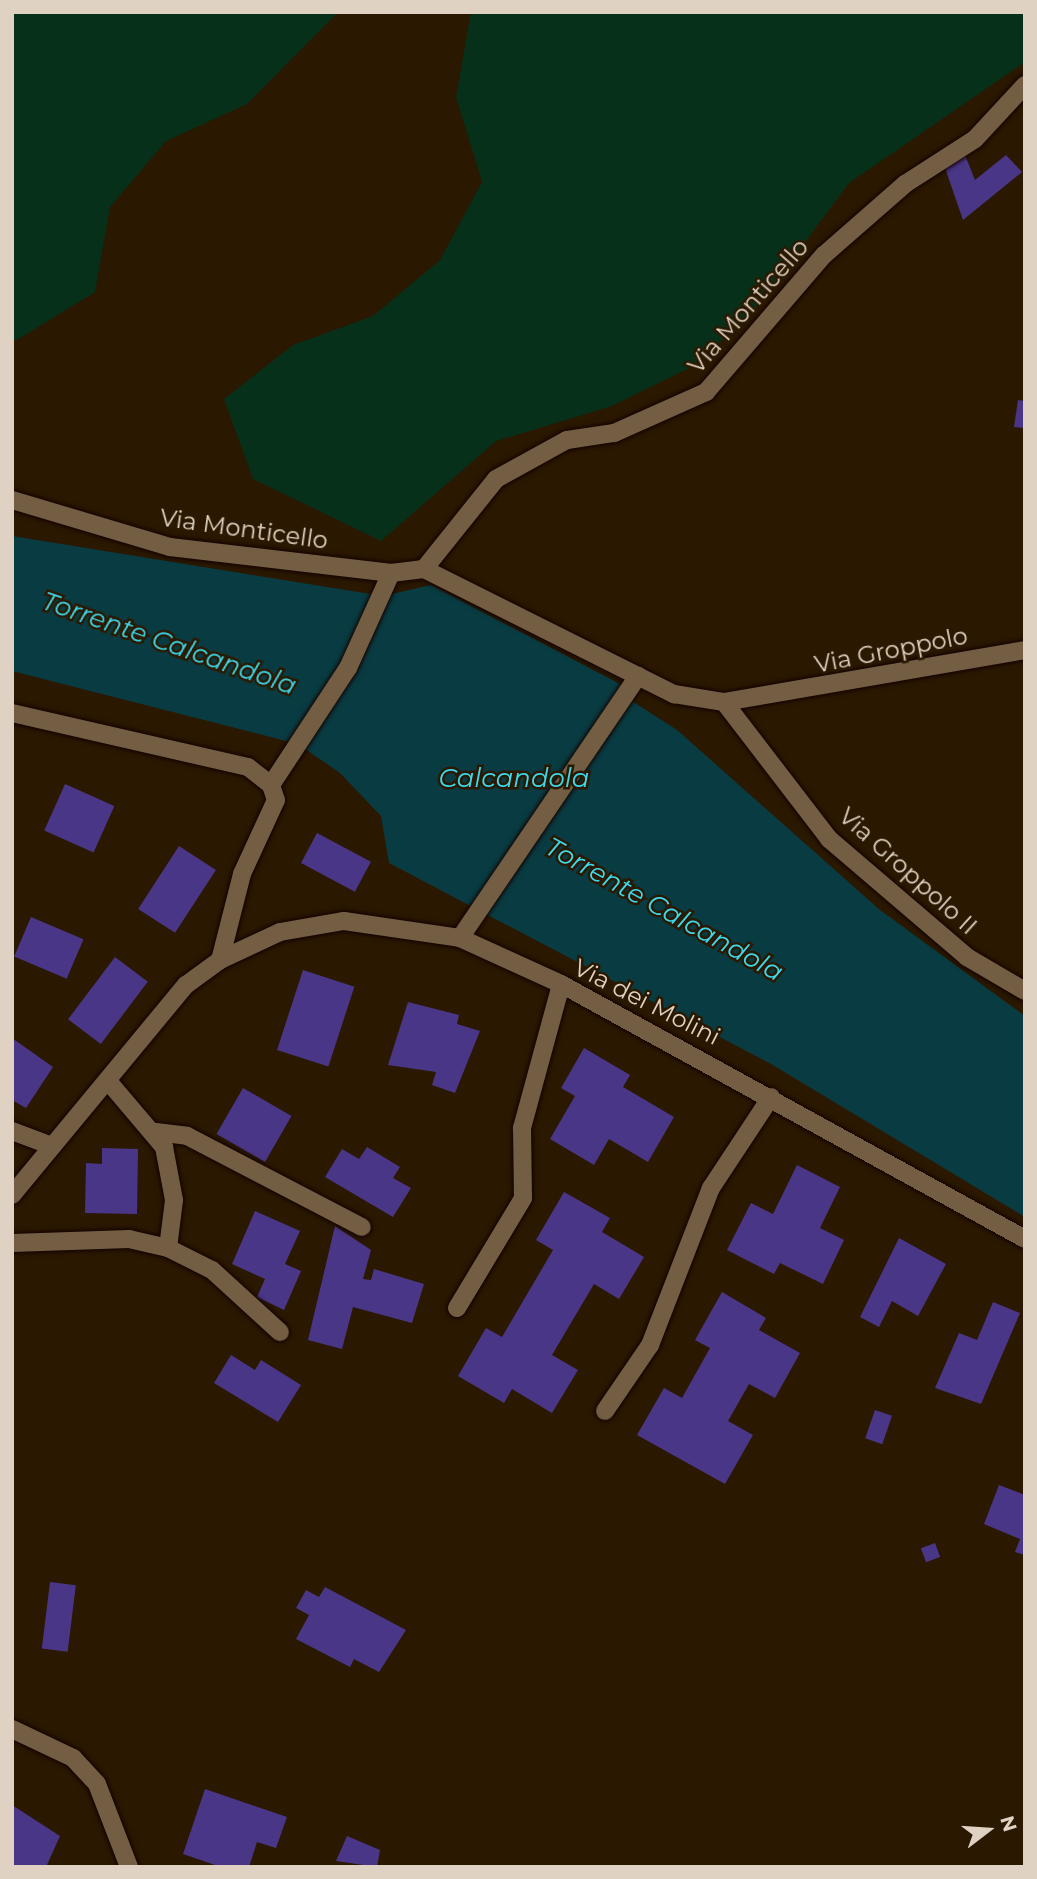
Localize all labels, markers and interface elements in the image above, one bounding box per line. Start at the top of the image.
street label: Via Monticello [682,233,814,379]
street label: Via Monticello [158,503,330,555]
water label: Torrente Calcandola [38,586,300,702]
street label: Via Groppolo [812,621,970,679]
water label: Calcandola [439,763,589,795]
street label: Via Groppolo II [833,801,983,941]
water label: Torrente Calcandola [540,832,788,988]
street label: Via dei Molini [569,953,725,1051]
north arrow [953,1795,1023,1865]
text: N [995,1813,1022,1834]

